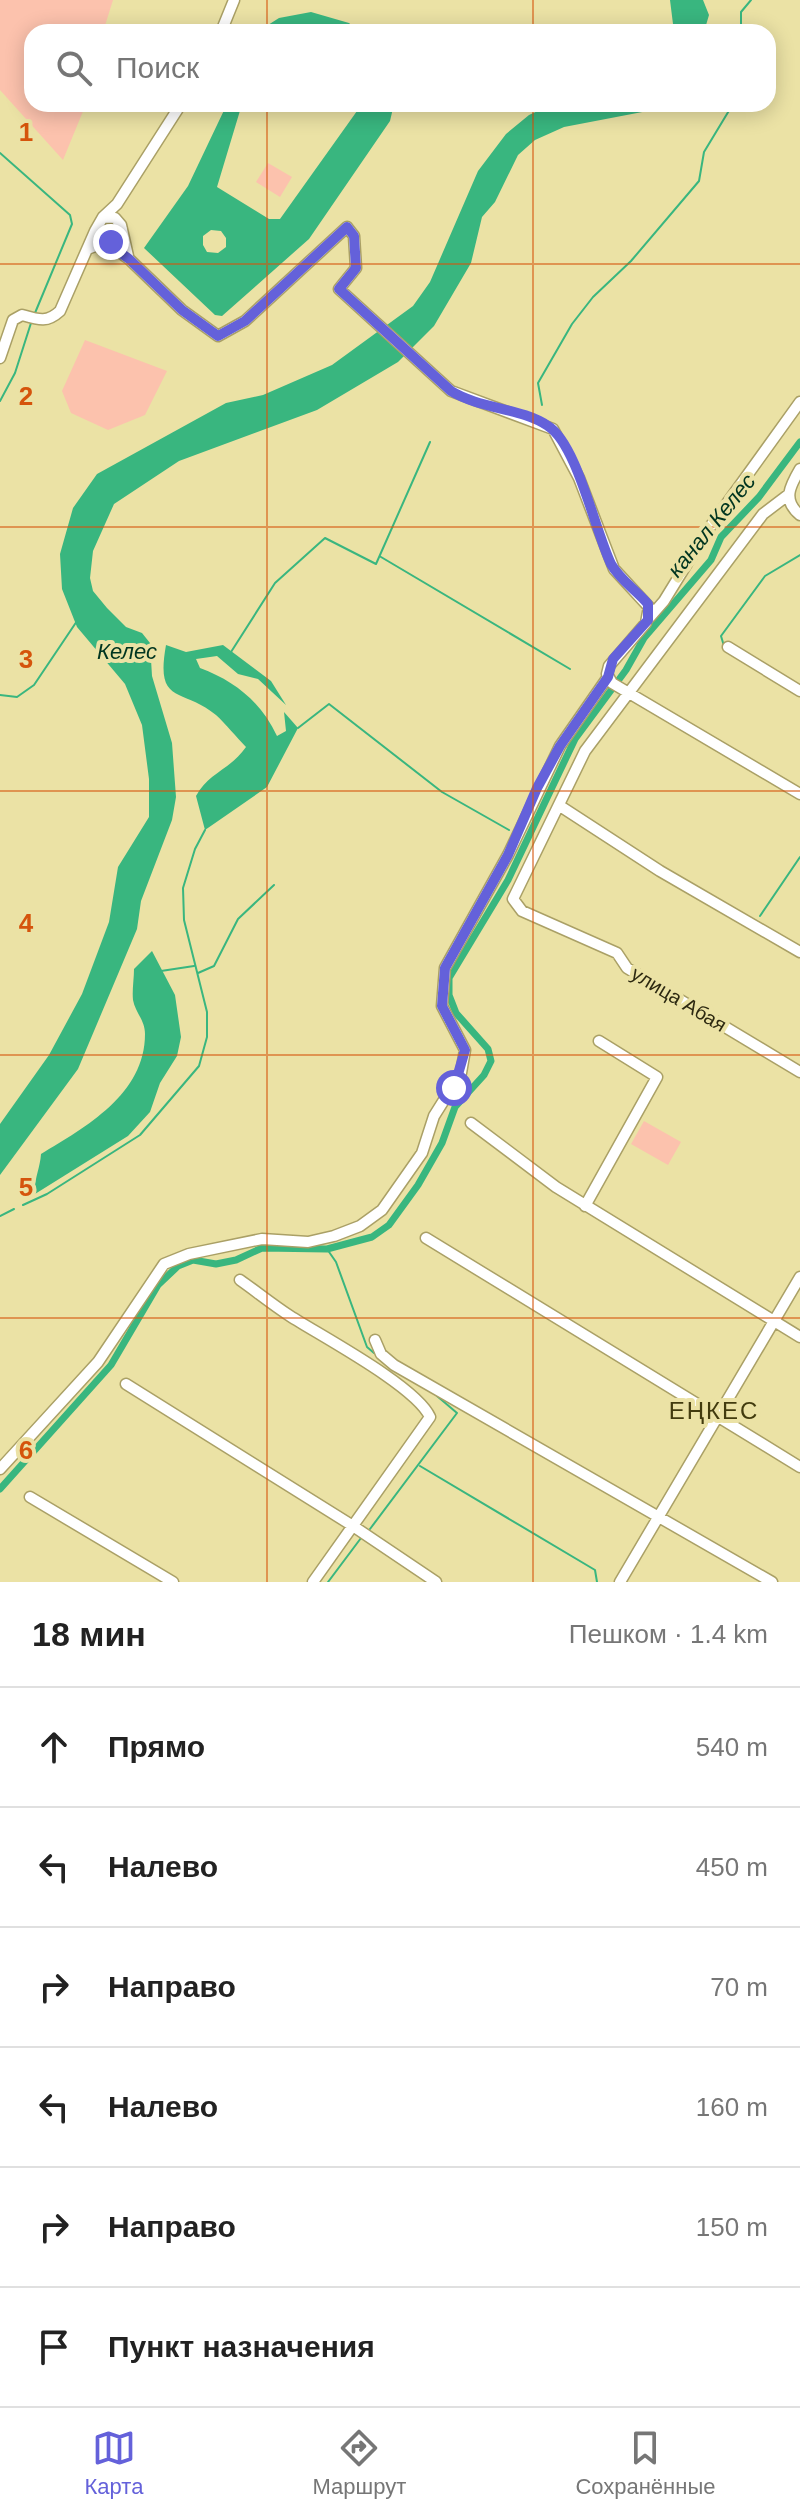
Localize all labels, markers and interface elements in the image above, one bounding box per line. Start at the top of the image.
search box [24,24,776,112]
icon: search [52,46,96,90]
text: Поиск [116,51,199,84]
text: 1 [19,117,33,147]
route end [93,224,129,260]
text: 2 [19,381,33,411]
water label: канал Келес [662,469,760,582]
water label: Келес [97,639,157,664]
text: 3 [19,644,33,674]
text: 4 [19,908,34,938]
street label: улица Абая [628,962,730,1036]
route start [436,1070,472,1106]
text: 5 [19,1172,33,1202]
district label: ЕҢКЕС [669,1397,759,1424]
text: 6 [19,1435,33,1465]
text: 18 мин [32,1615,146,1653]
text: Пешком · 1.4 km [569,1619,768,1649]
icon: ahead [32,1725,76,1769]
text: Прямо [108,1730,205,1763]
text: 540 m [696,1732,768,1762]
icon: left [32,1845,76,1889]
text: Налево [108,1850,218,1883]
text: 450 m [696,1852,768,1882]
icon: right [32,1965,76,2009]
text: Направо [108,1970,236,2003]
text: 70 m [710,1972,768,2002]
icon: left [32,2085,76,2129]
text: Налево [108,2090,218,2123]
text: 160 m [696,2092,768,2122]
icon: right [32,2205,76,2249]
text: Направо [108,2210,236,2243]
text: 150 m [696,2212,768,2242]
icon: arrive [32,2325,76,2369]
text: Пункт назначения [108,2330,375,2363]
tab: Карта [85,2426,143,2500]
tab: Маршрут [313,2426,406,2500]
tab: Сохранённые [575,2426,715,2500]

